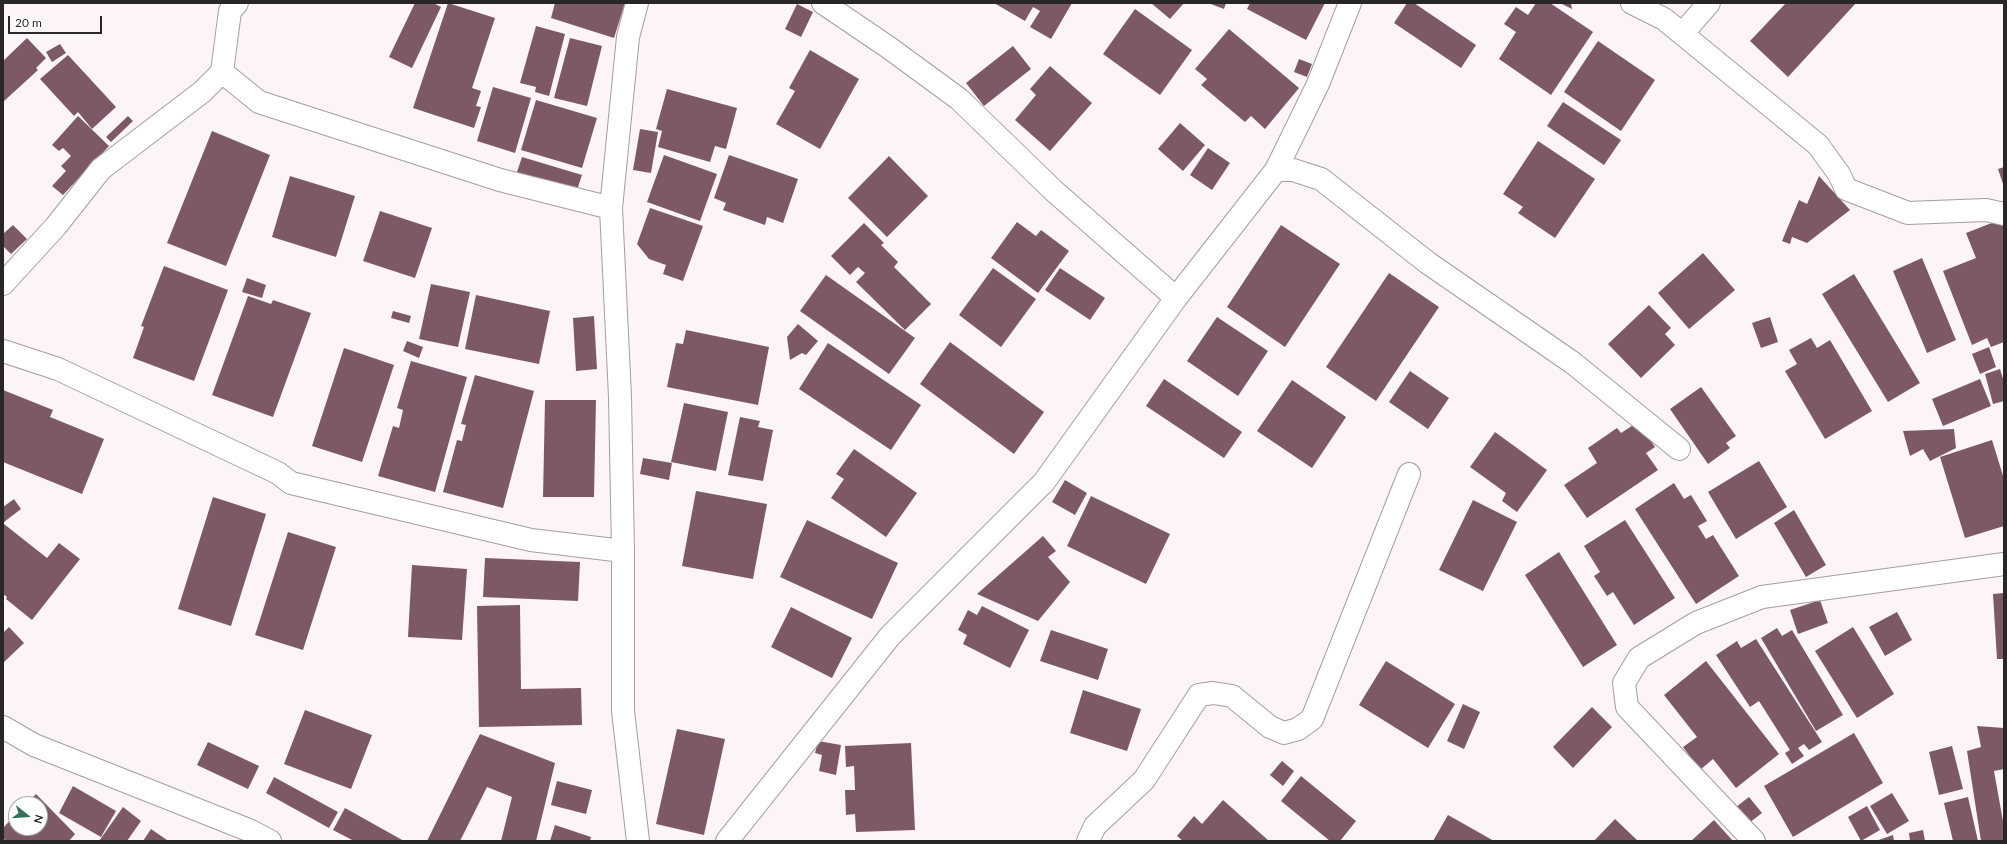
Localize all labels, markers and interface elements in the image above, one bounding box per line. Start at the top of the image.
scale bar [10,8,104,34]
text: 20 m [15,15,42,30]
north arrow [8,796,48,836]
text: N [32,813,46,825]

